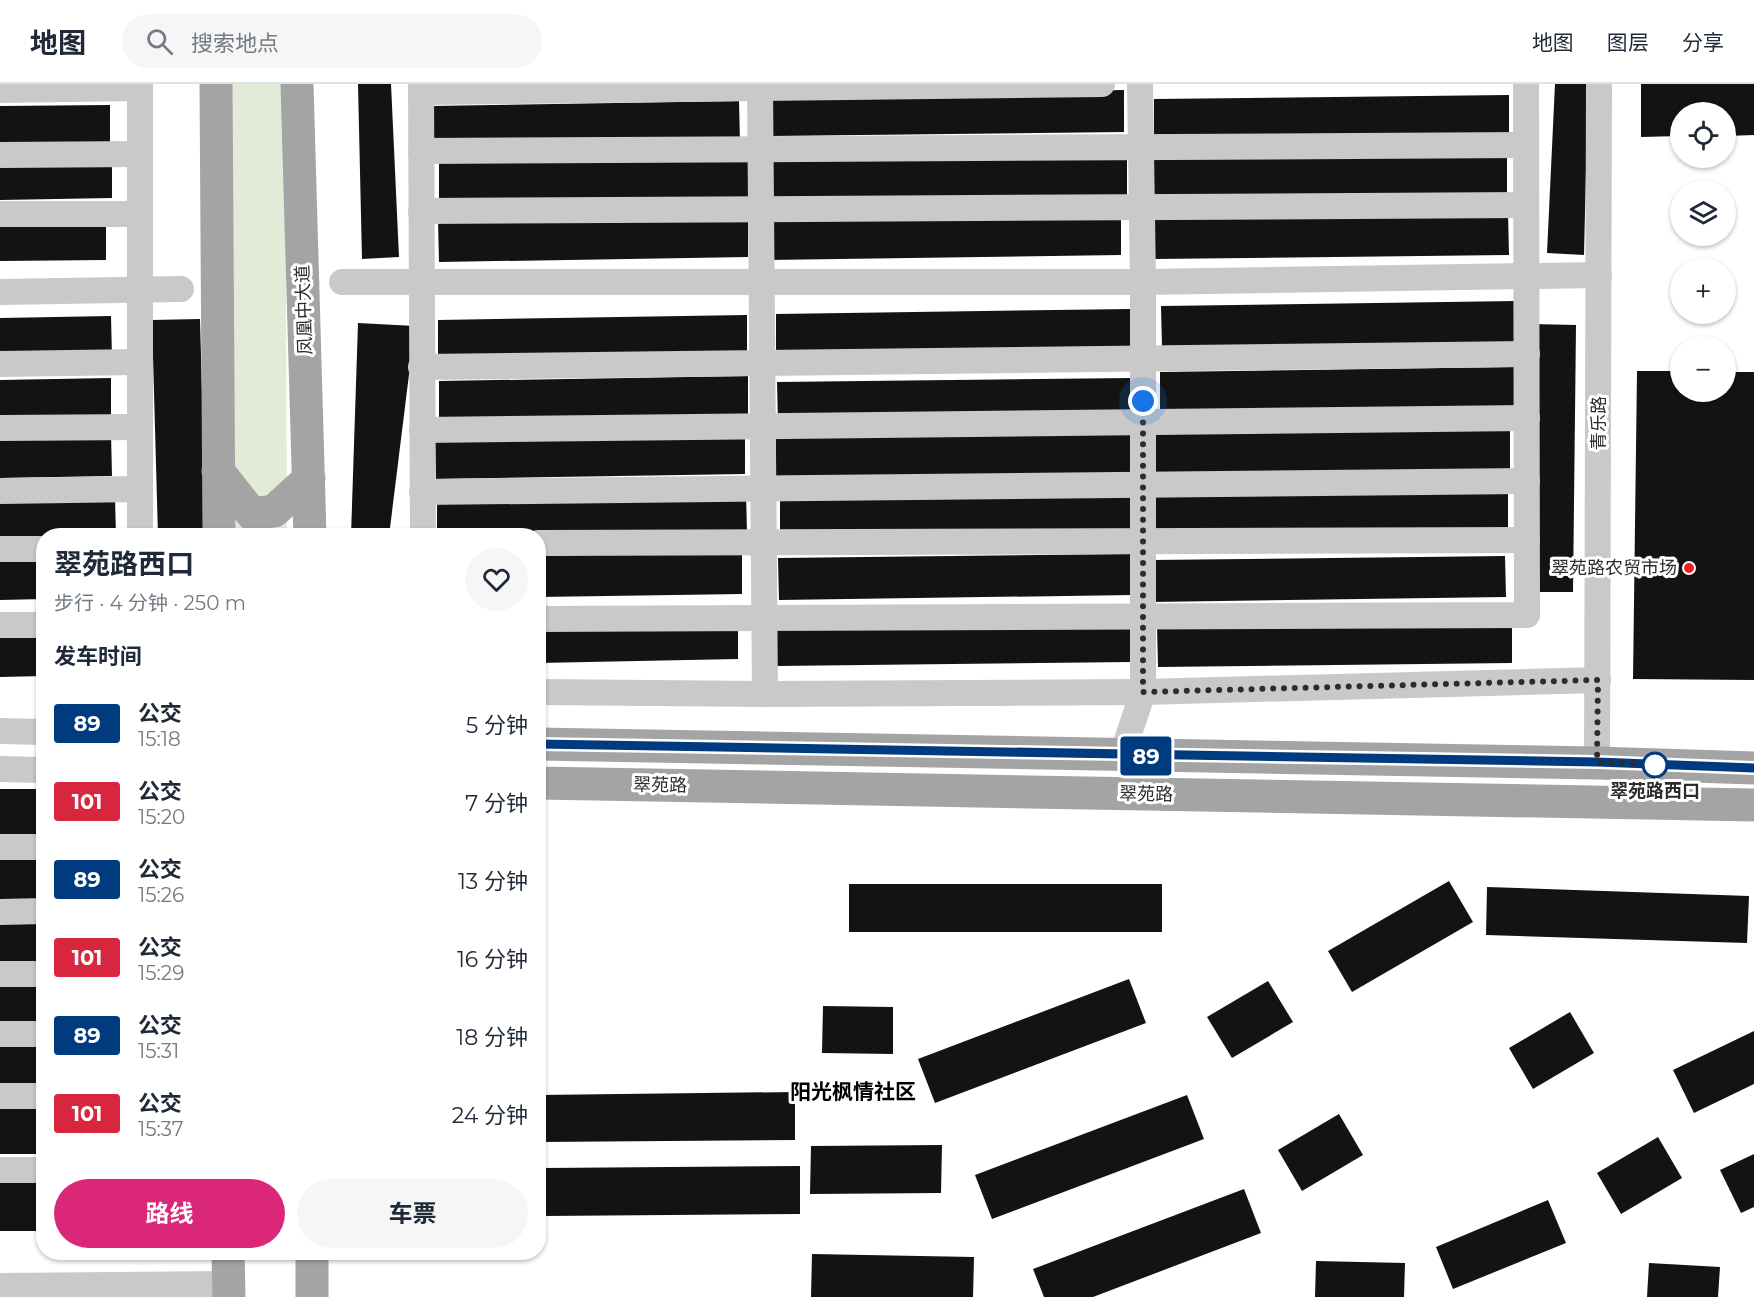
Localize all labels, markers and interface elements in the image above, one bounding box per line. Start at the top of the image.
search box [122,14,542,68]
icon: search [143,25,176,58]
text: 地图 [30,26,86,60]
text: 搜索地点 [191,30,279,57]
text: 地图 [1532,30,1574,55]
text: 图层 [1607,30,1649,55]
text: 分享 [1682,30,1724,55]
map controls [1670,102,1736,402]
button: locate [1670,102,1736,168]
button: layers [1670,180,1736,246]
button: + [1670,258,1736,324]
street label: 凤凰中大道 [291,265,317,355]
button: − [1670,336,1736,402]
your location [1128,386,1158,416]
street label: 青乐路 [1588,396,1610,450]
text: 翠苑路西口 [54,547,194,581]
button: heart [465,548,528,611]
place label: 翠苑路农贸市场 [1551,557,1677,579]
marker: 翠苑路农贸市场 [1682,561,1696,575]
text: 步行 · 4 分钟 · 250 m [54,591,246,615]
text: 发车时间 [54,643,142,670]
text: 公交 [138,700,182,727]
text: 89 [73,711,101,736]
text: 5 分钟 [466,712,528,739]
text: 15:18 [138,727,181,751]
line badge: 89 [1119,736,1173,776]
text: 89 [1132,744,1160,769]
marker: 翠苑路西口 [1642,752,1668,778]
street label: 翠苑路 [633,774,687,796]
text: 公交 [138,778,182,805]
place label: 翠苑路西口 [1610,780,1700,802]
street label: 翠苑路 [1119,783,1173,805]
text: 101 [72,789,102,814]
text: 7 分钟 [465,790,528,817]
text: 15:20 [138,805,185,829]
text: 公交 [138,856,182,883]
text: 89 [73,867,101,892]
text: 13 分钟 [458,868,528,895]
text: 15:26 [138,883,184,907]
text: 公交 [138,934,182,961]
text: 101 [72,945,102,970]
text: 16 分钟 [457,946,528,973]
text: 15:29 [138,961,184,985]
text: 公交 [138,1012,182,1039]
text: 89 [73,1023,101,1048]
text: 18 分钟 [456,1024,528,1051]
text: 15:31 [138,1039,179,1063]
district label: 阳光枫情社区 [790,1079,916,1104]
text: 公交 [138,1090,182,1117]
text: 101 [72,1101,102,1126]
text: 24 分钟 [452,1102,528,1129]
text: 15:37 [138,1117,184,1141]
button: 路线 [54,1179,285,1248]
button: 车票 [297,1179,528,1248]

